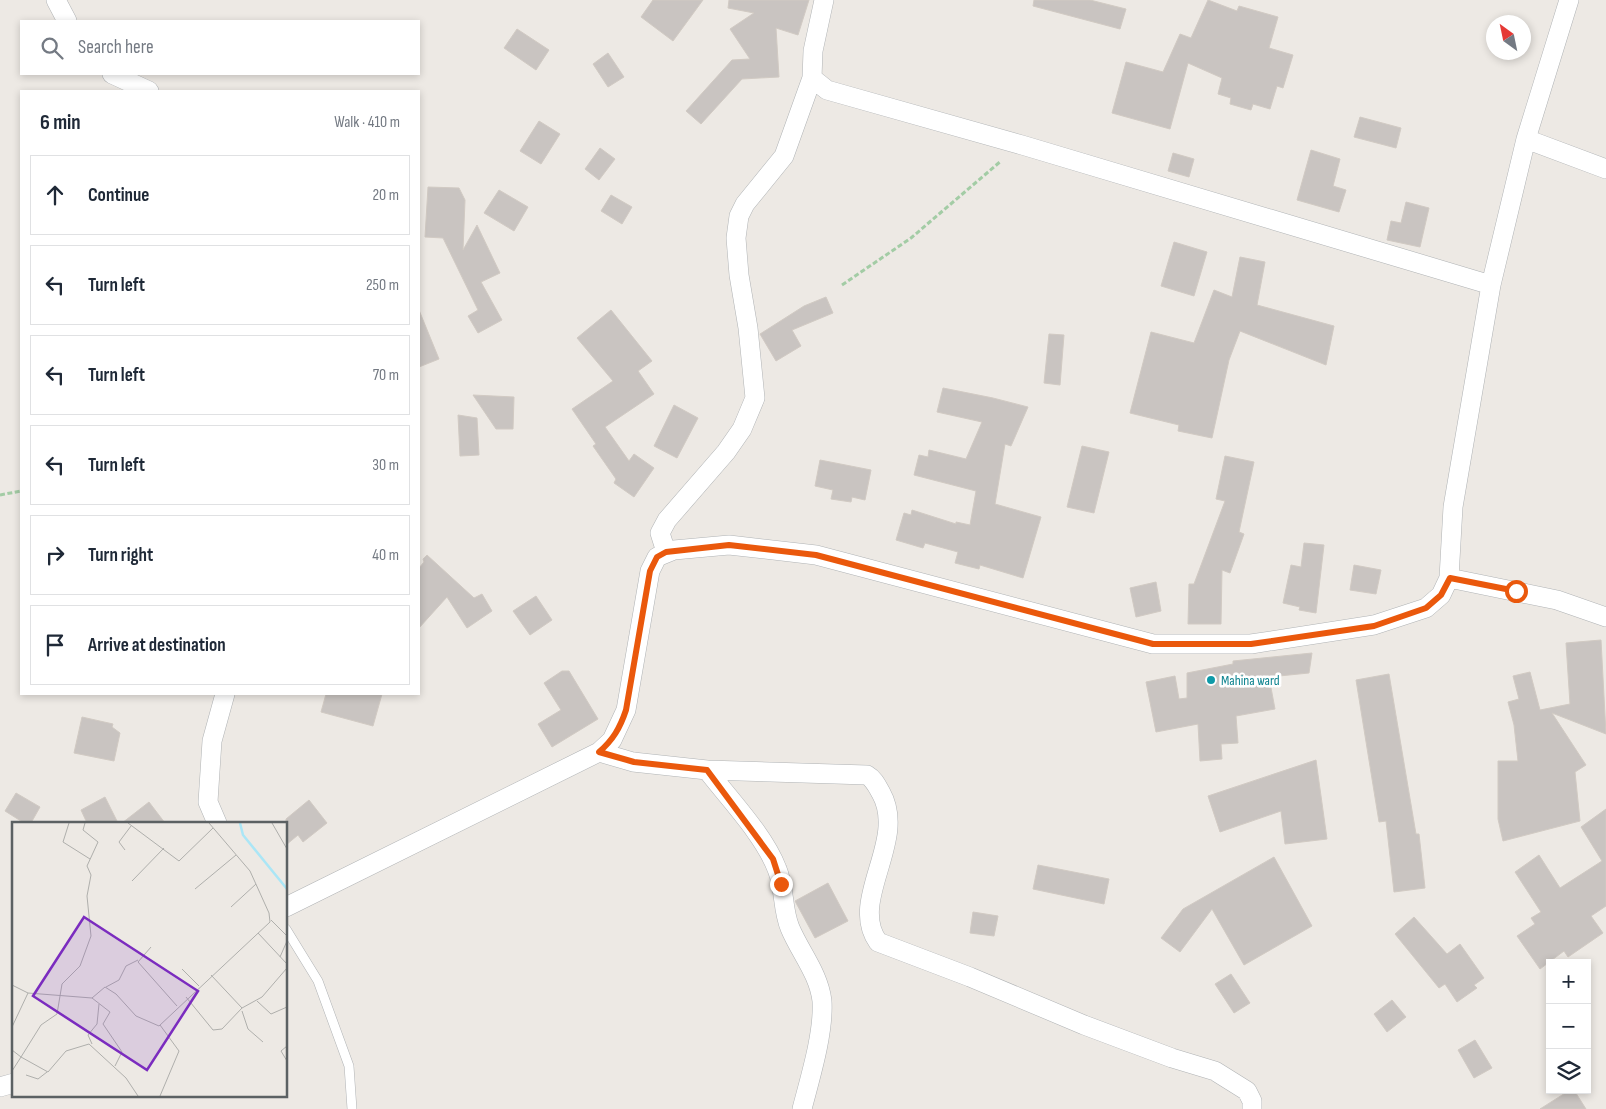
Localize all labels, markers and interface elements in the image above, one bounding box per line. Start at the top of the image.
north arrow [1486,15,1531,60]
search box [20,20,420,75]
icon: search [38,34,66,62]
text: Search here [78,36,154,59]
text: 6 min [40,110,81,135]
text: Walk · 410 m [334,113,400,132]
icon: ahead [41,181,69,209]
text: Continue [88,184,149,207]
text: 20 m [372,186,399,205]
icon: left [41,271,69,299]
text: Turn left [88,274,145,297]
text: 250 m [366,276,399,295]
icon: left [41,361,69,389]
text: Turn left [88,364,145,387]
text: 70 m [373,366,399,385]
icon: left [41,451,69,479]
text: Turn left [88,454,145,477]
text: 30 m [372,456,399,475]
icon: right [41,541,69,569]
text: Turn right [88,544,153,567]
text: 40 m [372,546,399,565]
route start [1505,580,1528,603]
icon: arrive [41,631,69,659]
text: Arrive at destination [88,634,226,657]
place label: Mahina ward [1221,672,1280,689]
marker: Mahina ward [1205,674,1217,686]
inset map [12,822,288,1096]
route end [770,873,793,896]
map controls [1546,959,1591,1094]
button: + [1546,959,1591,1004]
button: − [1546,1004,1591,1049]
button: layers [1546,1049,1591,1094]

